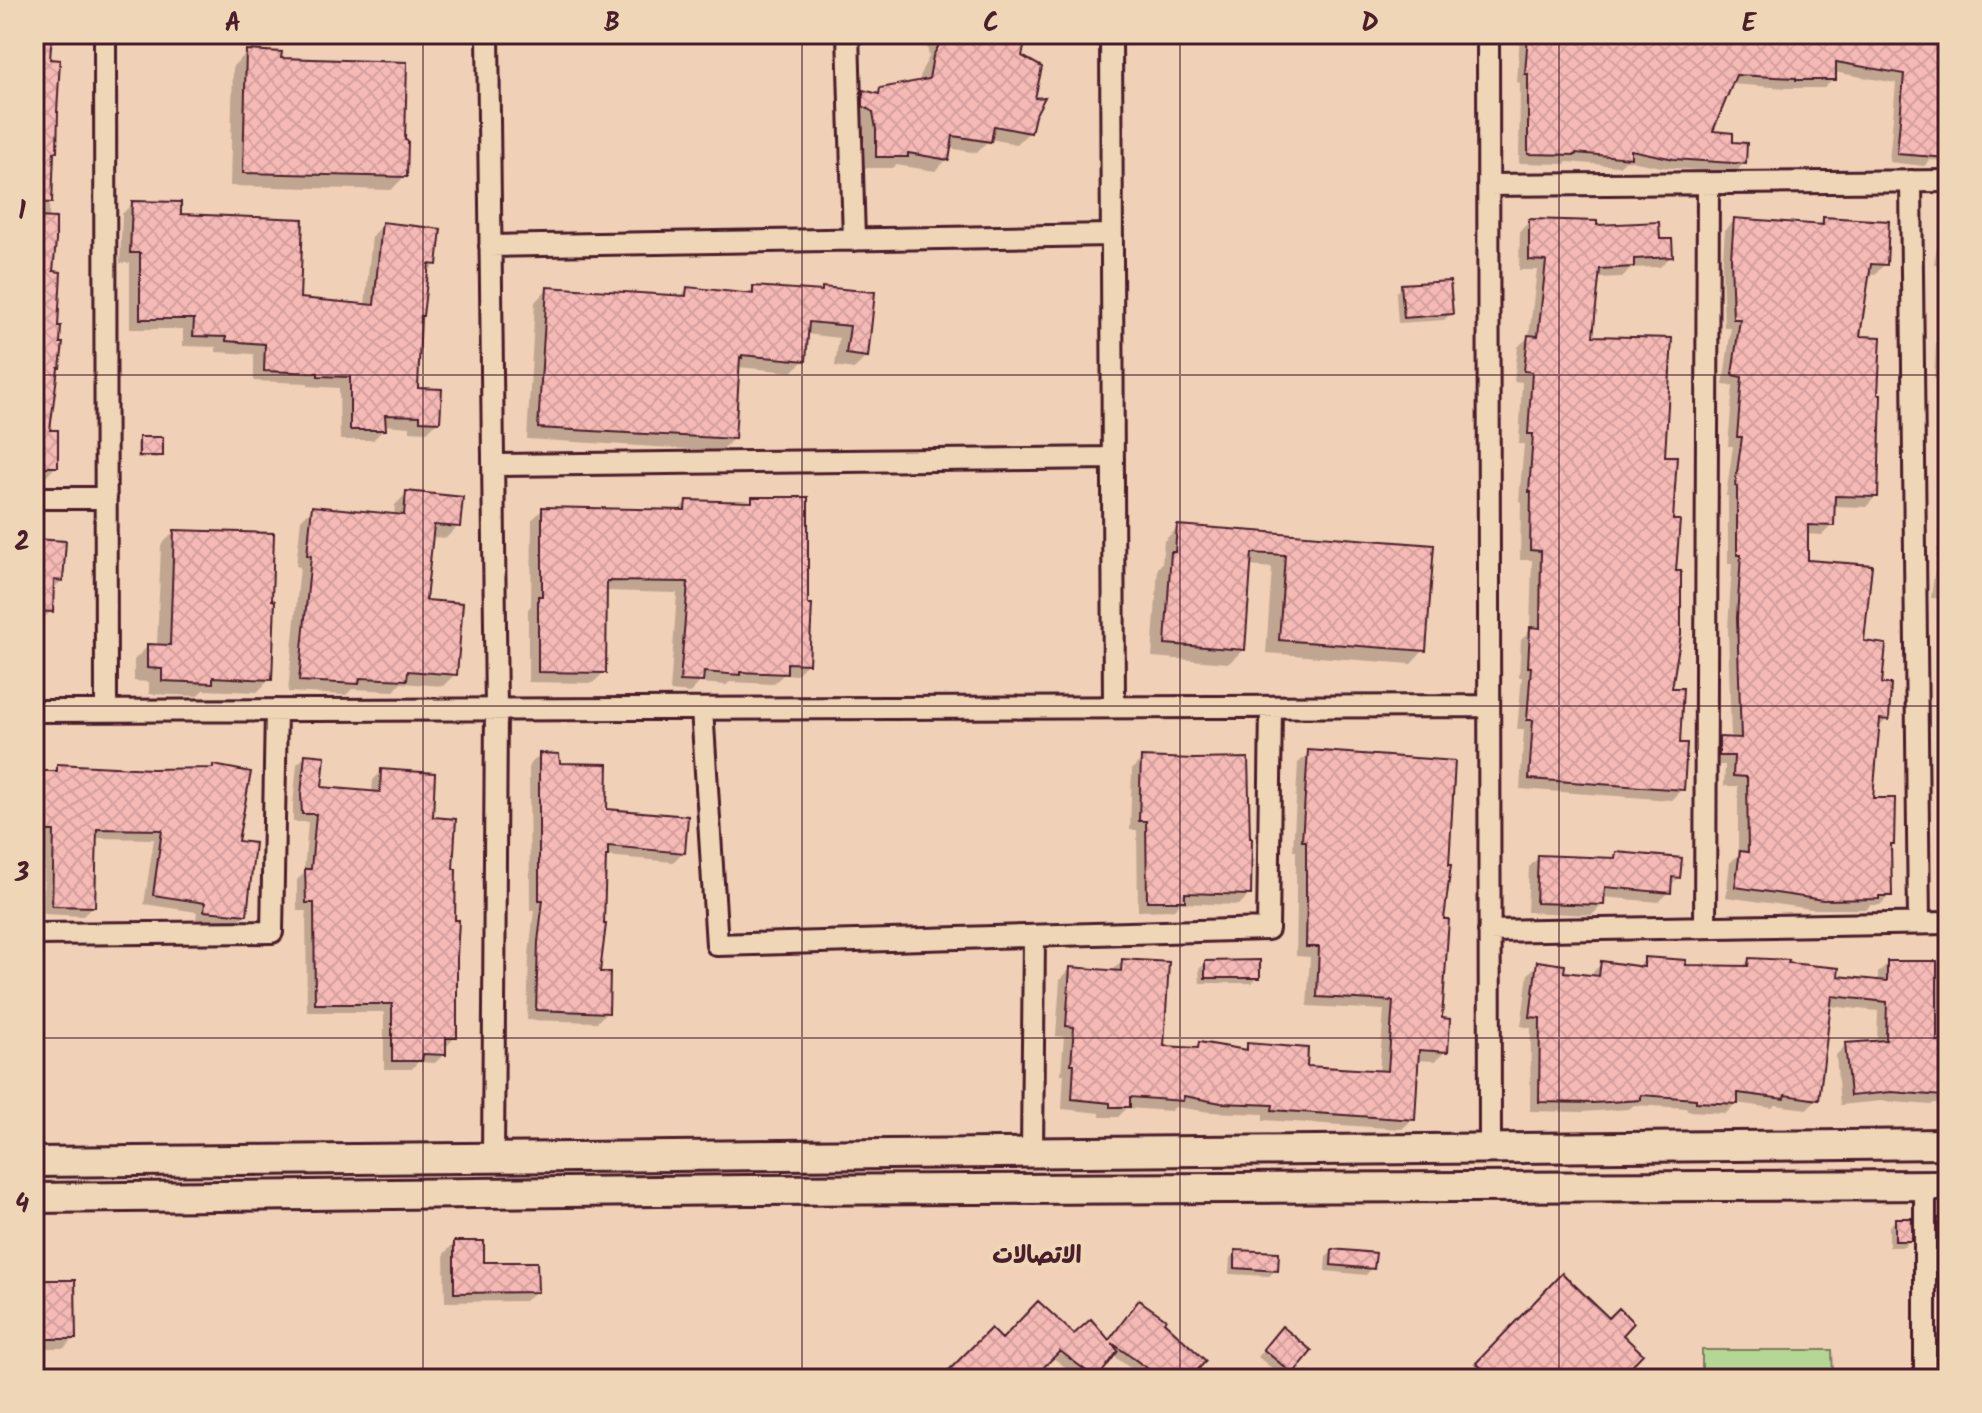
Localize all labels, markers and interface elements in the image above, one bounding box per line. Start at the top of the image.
text: A [225,3,241,45]
text: B [604,3,620,45]
text: C [983,3,999,45]
text: D [1361,3,1379,45]
text: E [1742,3,1758,45]
text: 1 [18,191,26,233]
text: 2 [14,522,30,564]
text: 3 [14,853,29,895]
text: 4 [15,1184,29,1226]
district label: الاتصالات [992,1237,1082,1276]

